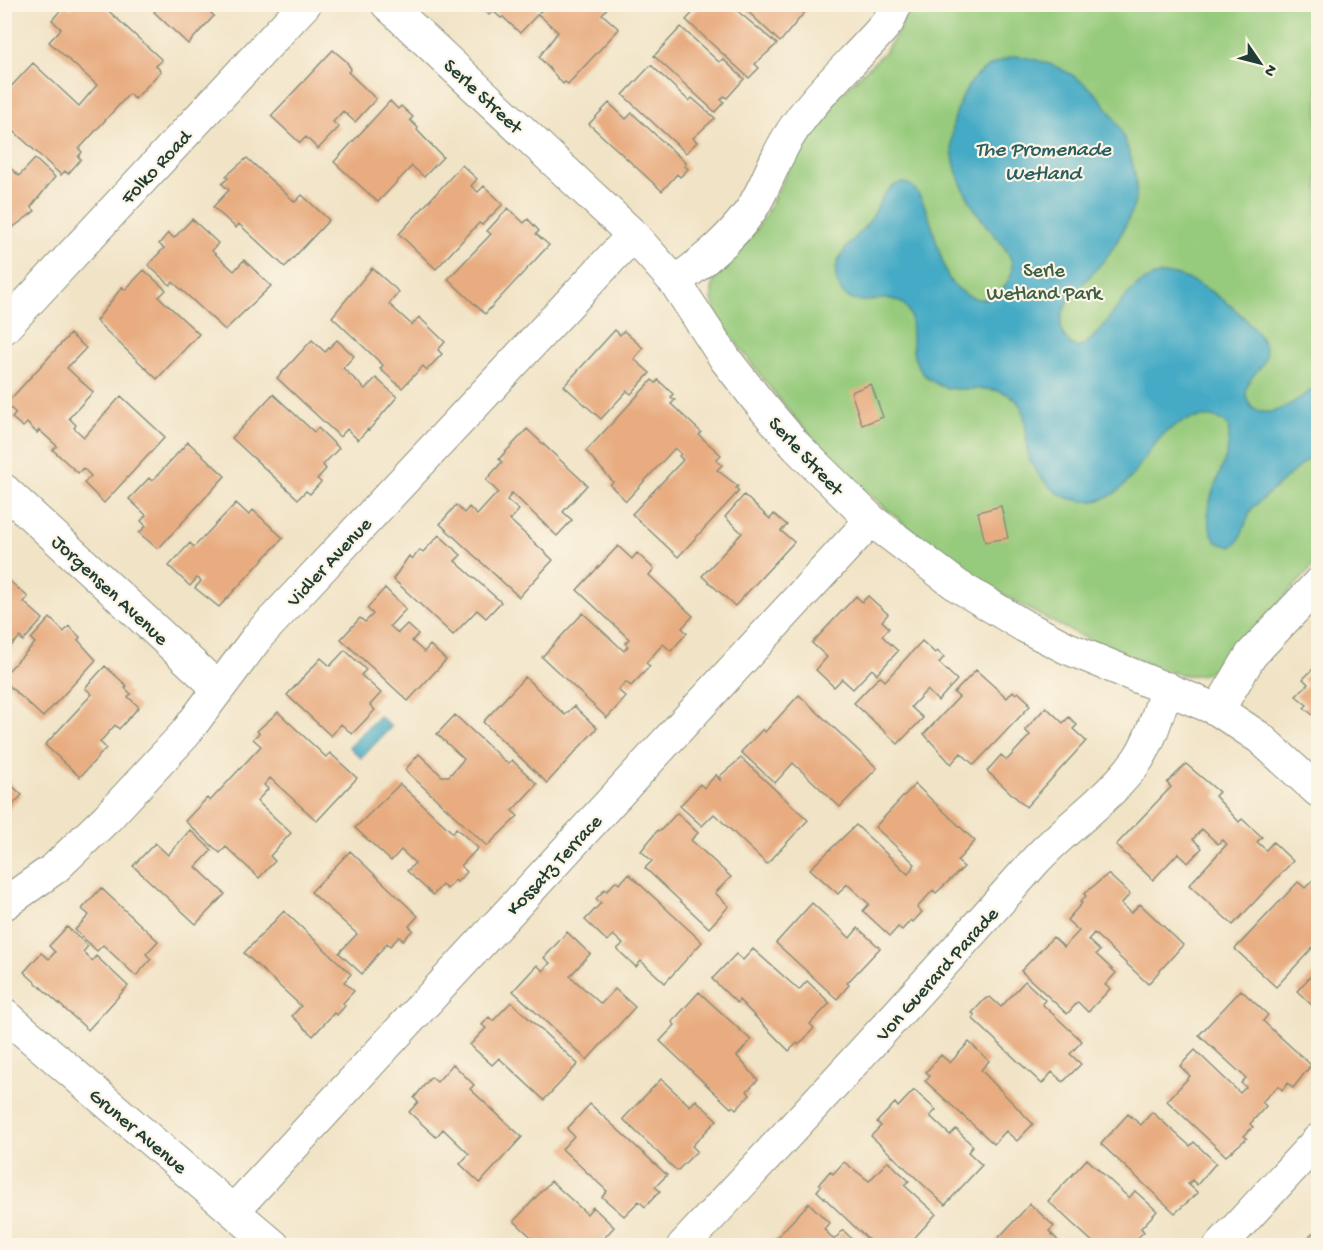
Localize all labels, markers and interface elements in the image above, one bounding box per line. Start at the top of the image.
north arrow [1230,33,1290,93]
street label: Serle Street [437,55,527,141]
text: N [1258,60,1280,80]
street label: Folko Road [117,125,199,211]
water label: The Promenade Wetland [975,139,1112,188]
park label: Serle Wetland Park [986,261,1104,307]
street label: Serle Street [762,413,848,503]
street label: Vidler Avenue [283,513,378,614]
street label: Jorgensen Avenue [45,532,172,652]
street label: Kossatz Terrace [503,811,609,922]
street label: Von Guerard Parade [872,903,1005,1048]
street label: Gruner Avenue [83,1085,191,1181]

